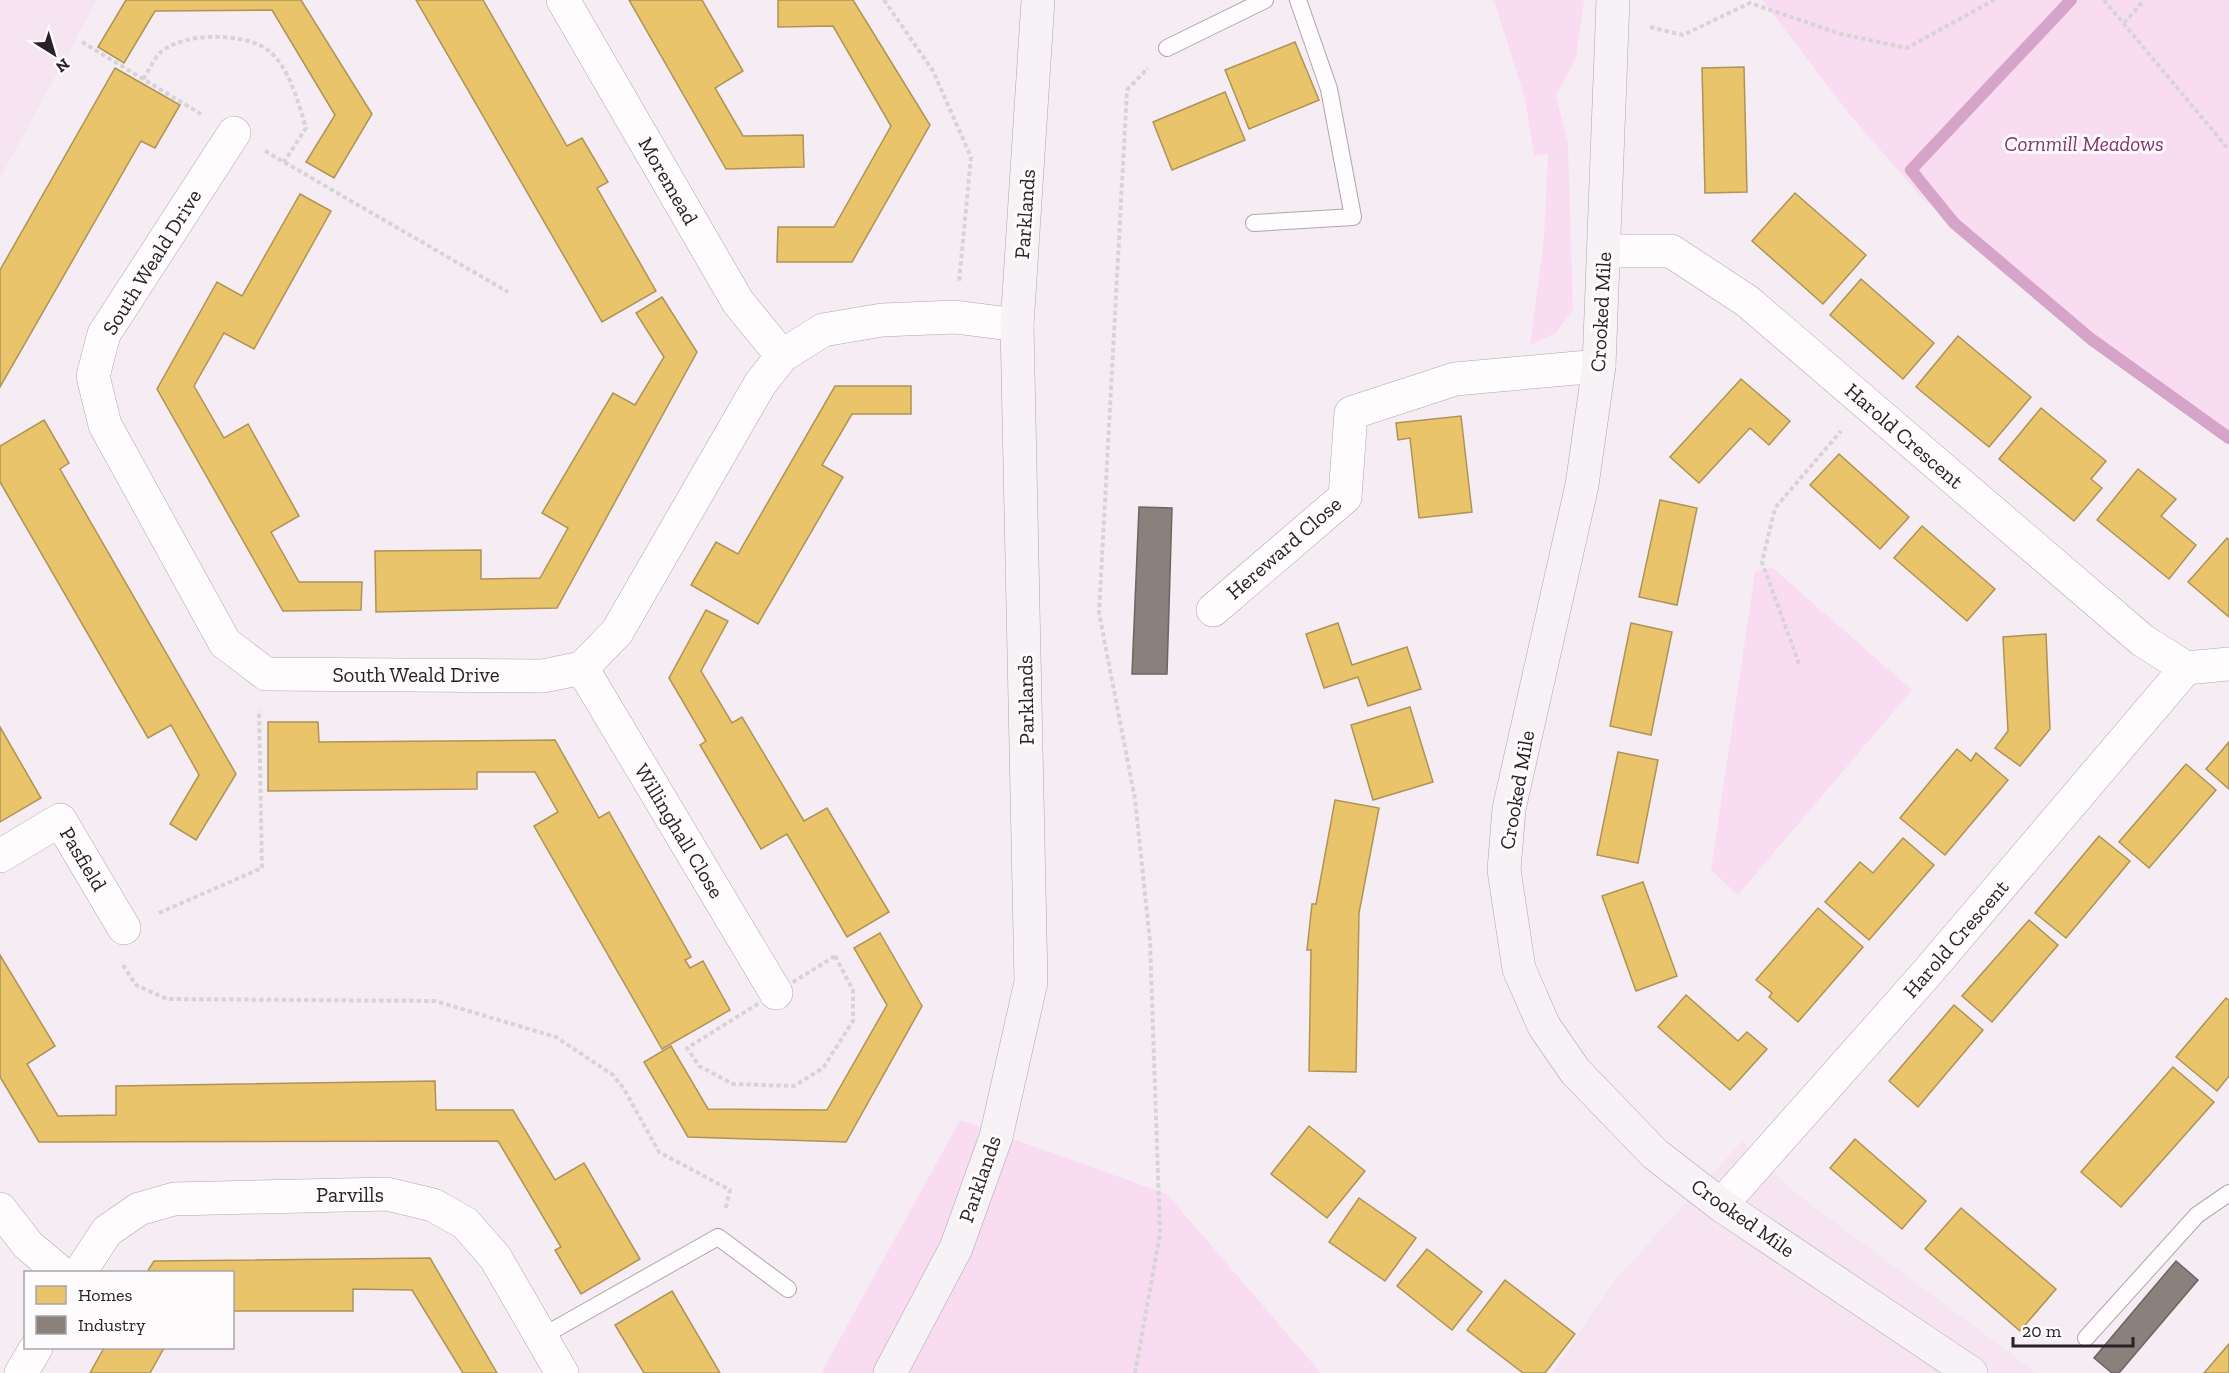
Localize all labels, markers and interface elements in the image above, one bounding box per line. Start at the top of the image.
north arrow [24,24,84,84]
text: N [52,54,73,77]
park label: Cornmill Meadows [2004,131,2164,156]
street label: Moremead [633,132,704,229]
street label: Parklands [1009,168,1040,260]
street label: South Weald Drive [97,184,207,339]
street label: Crooked Mile [1585,251,1616,373]
street label: Harold Crescent [1840,378,1969,494]
street label: Hereward Close [1221,491,1346,604]
street label: Parklands [1012,655,1039,745]
street label: South Weald Drive [332,662,500,687]
street label: Crooked Mile [1494,728,1539,851]
street label: Willinghall Close [629,759,729,903]
street label: Pasfield [55,822,112,896]
street label: Harold Crescent [1898,874,2014,1003]
street label: Parklands [953,1132,1006,1226]
street label: Crooked Mile [1687,1173,1800,1262]
street label: Parvills [316,1182,384,1207]
legend [24,1271,234,1349]
text: Homes [78,1284,132,1306]
scale bar [2013,1310,2133,1348]
text: Industry [78,1314,146,1336]
text: 20 m [2022,1320,2062,1342]

